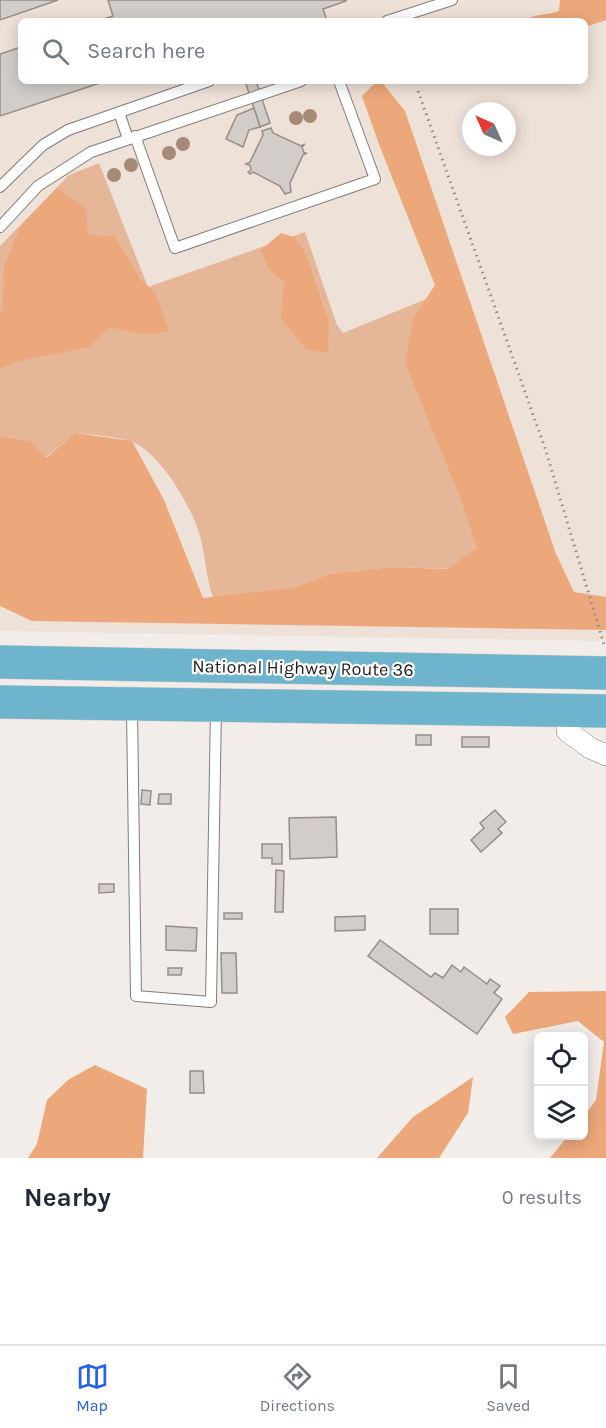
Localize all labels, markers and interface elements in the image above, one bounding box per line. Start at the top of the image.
search box [18,18,588,84]
icon: search [39,35,72,68]
text: Search here [87,38,205,64]
north arrow [462,102,516,156]
street label: National Highway Route 36 [192,655,414,681]
map controls [534,1032,588,1140]
button: locate [534,1032,588,1086]
button: layers [534,1086,588,1140]
text: Nearby [24,1182,111,1213]
text: 0 results [502,1186,582,1209]
tab: Map [76,1360,109,1415]
tab: Directions [260,1360,335,1415]
tab: Saved [486,1360,530,1415]

